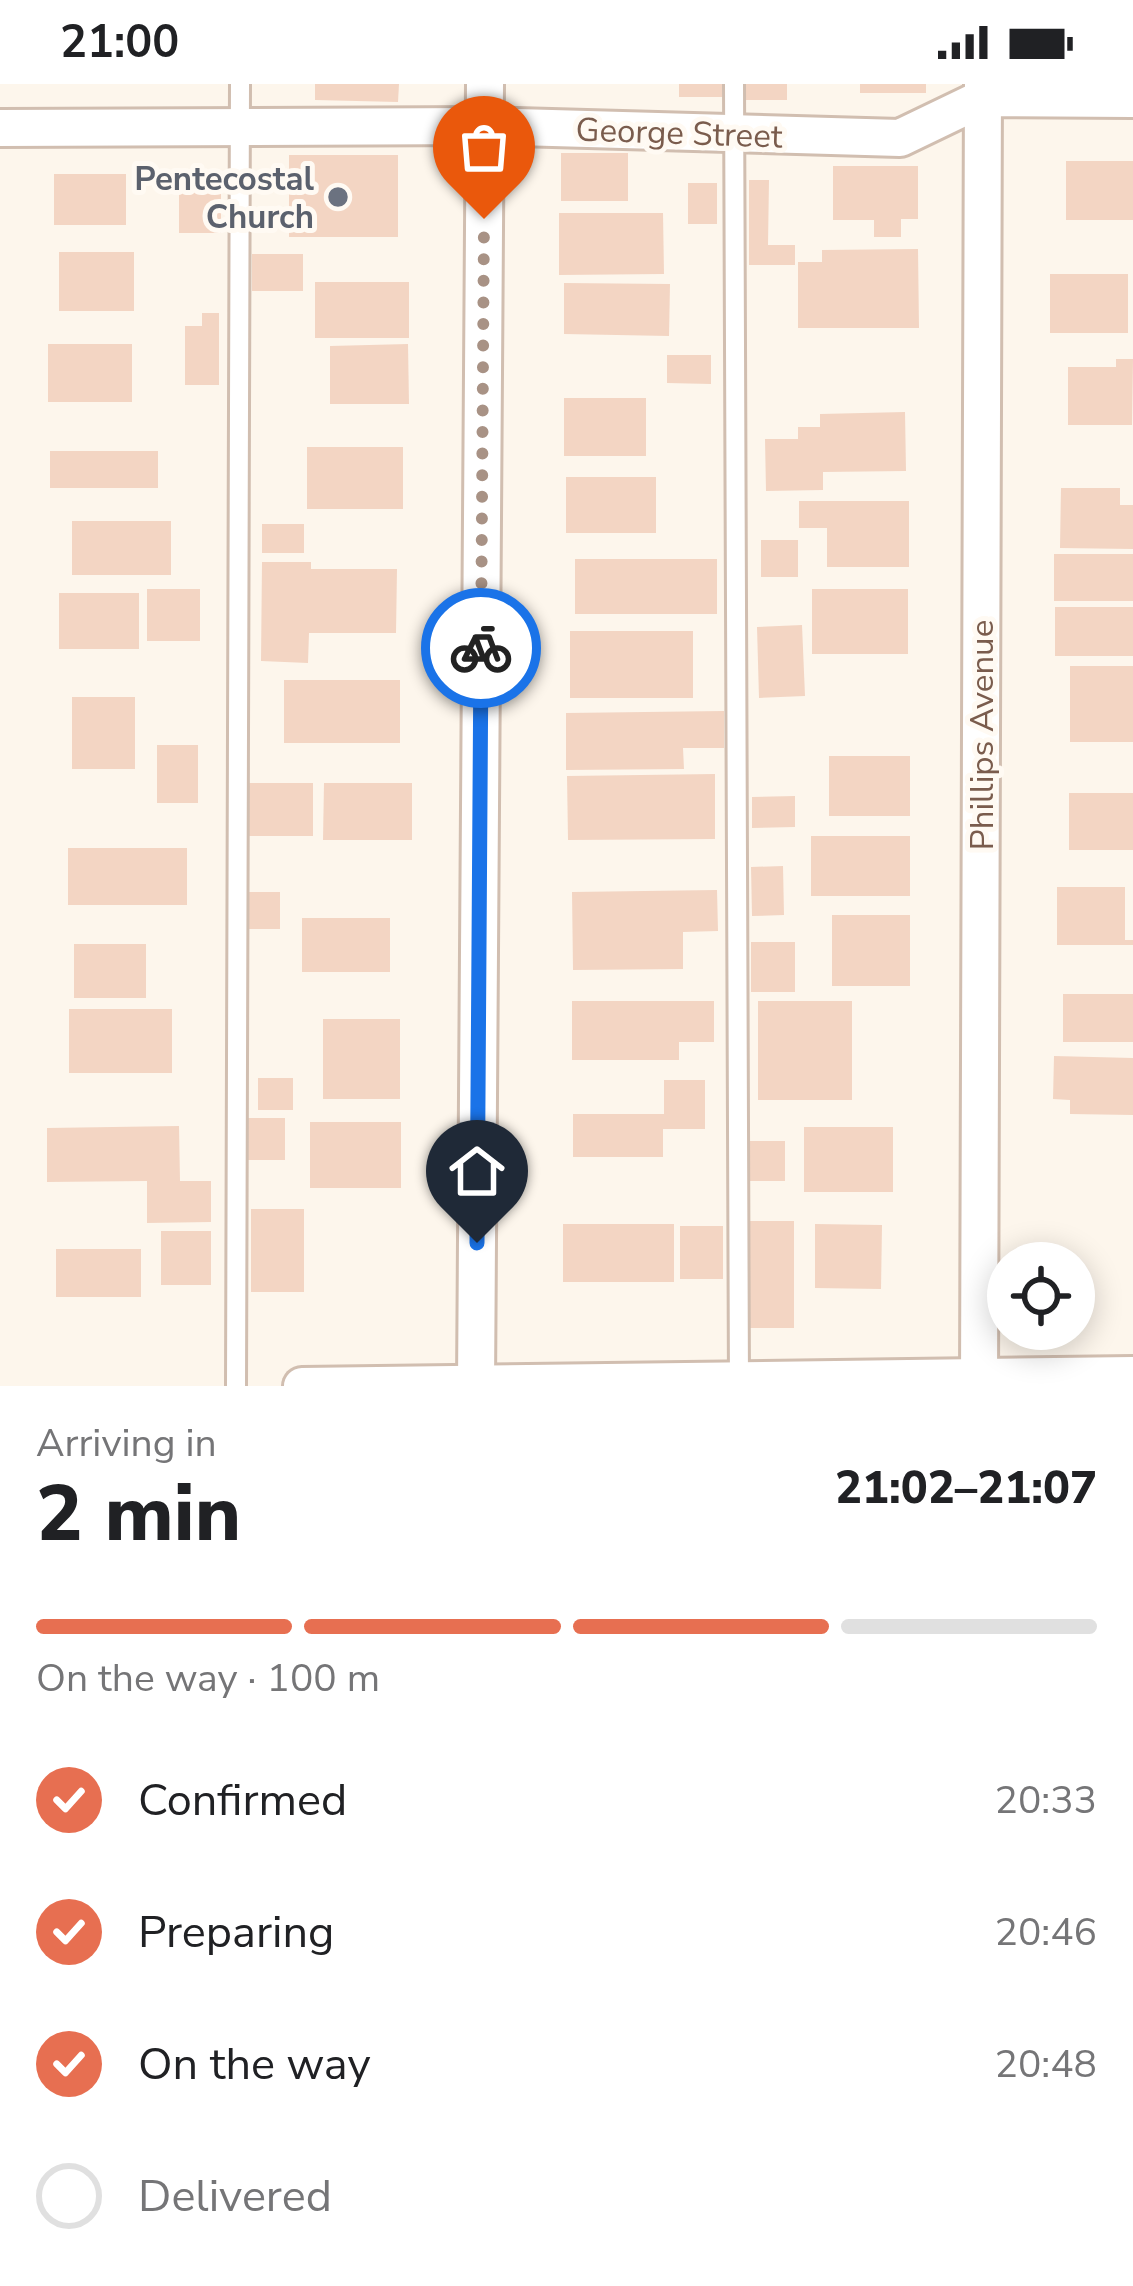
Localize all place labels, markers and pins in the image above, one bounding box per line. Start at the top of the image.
pin [433,96,535,219]
place label: Pentecostal Church [134,157,314,240]
marker: Pentecostal Church [325,184,351,210]
pin [426,1120,528,1243]

